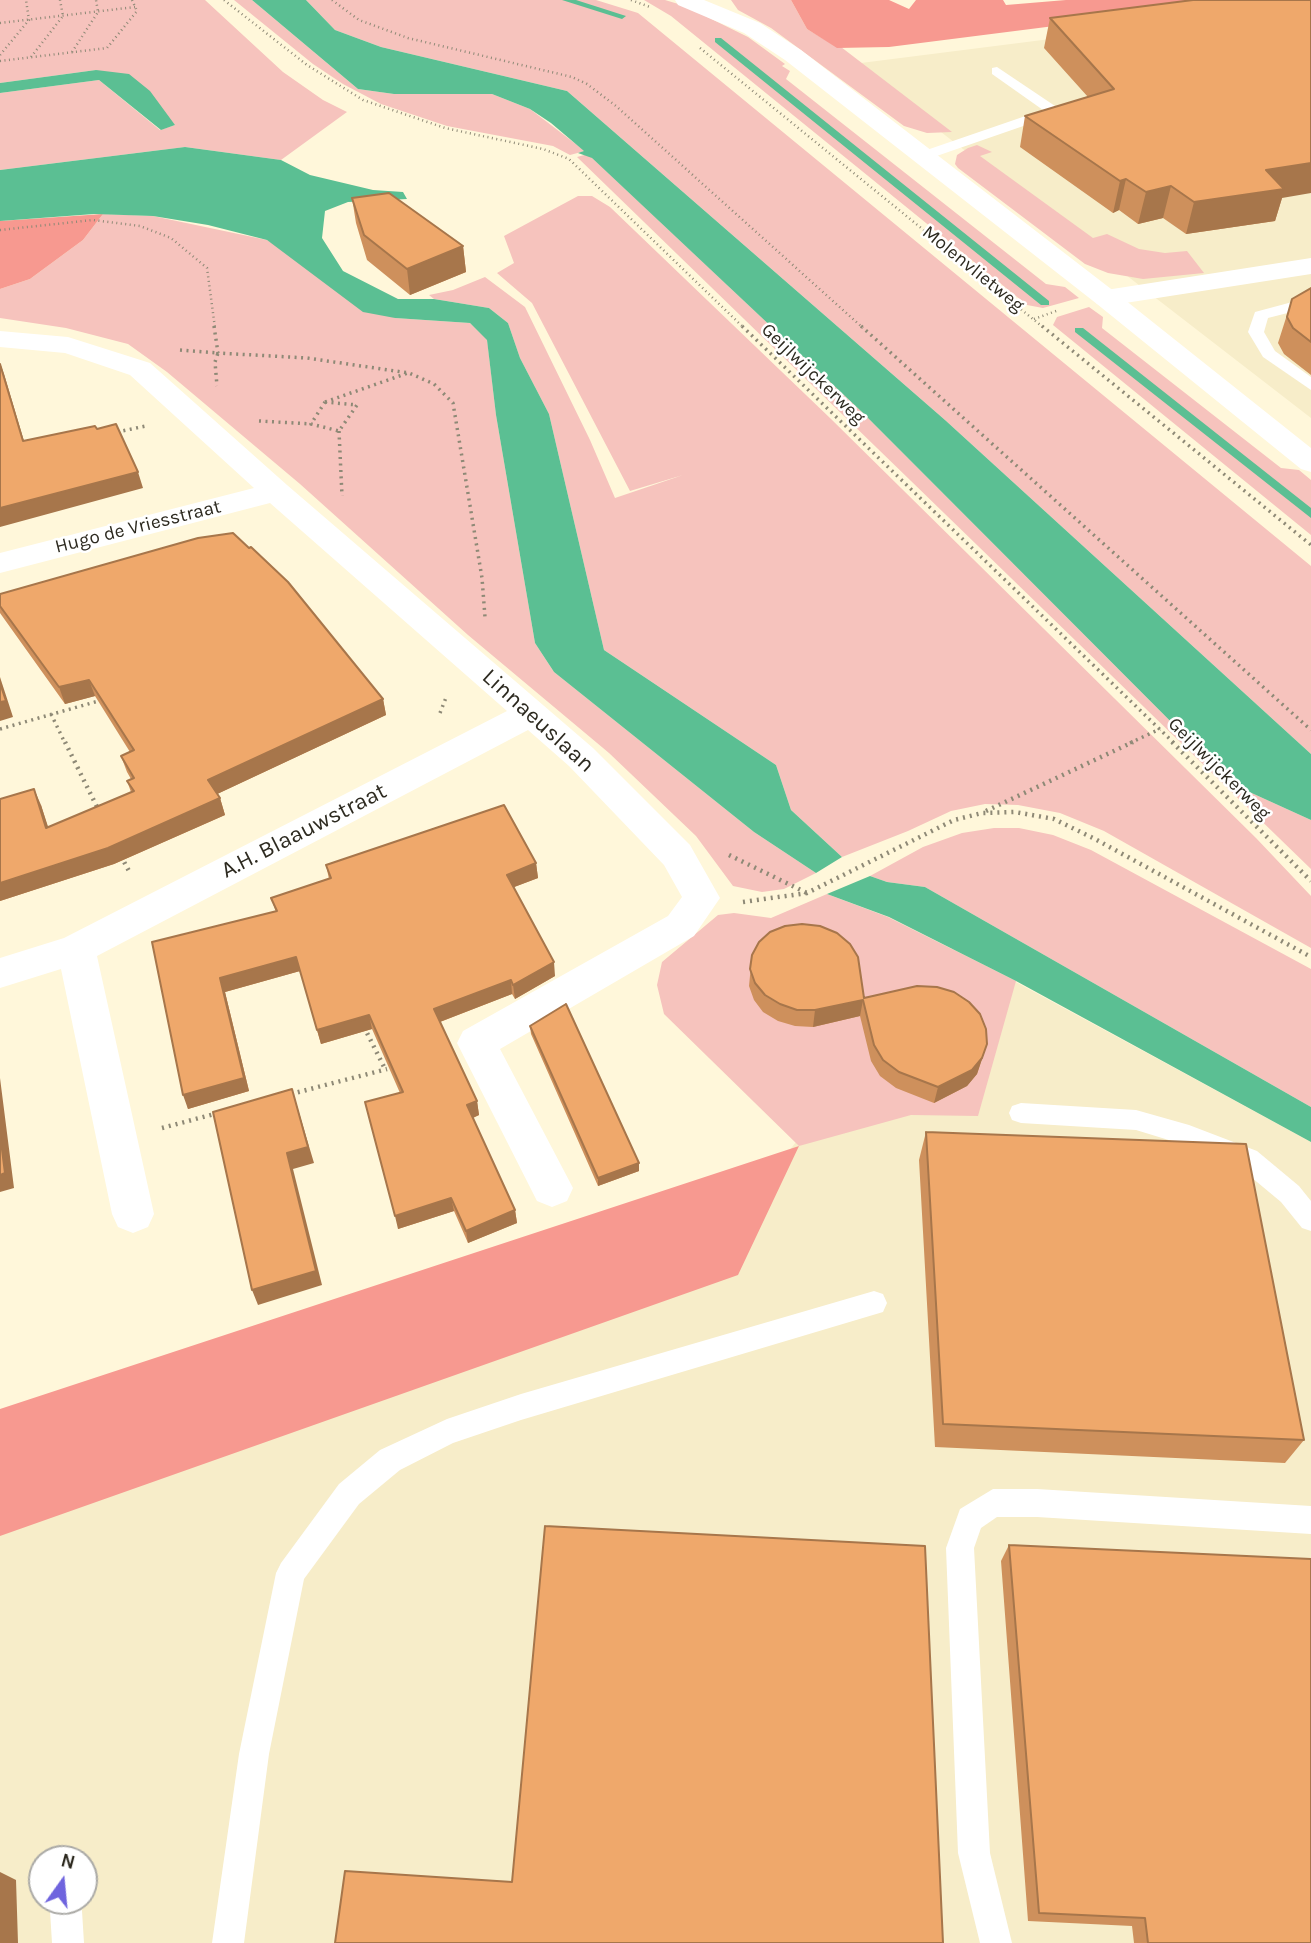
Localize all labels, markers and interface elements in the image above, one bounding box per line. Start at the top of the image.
street label: Molenvlietweg [917,221,1029,317]
street label: Geijlwijckerweg [756,319,870,429]
street label: Hugo de Vriesstraat [53,495,223,559]
street label: Linnaeuslaan [476,663,600,779]
street label: Geijlwijckerweg [1163,713,1275,825]
street label: A.H. Blaauwstraat [217,777,391,885]
north arrow [28,1845,98,1915]
text: N [58,1849,77,1874]

